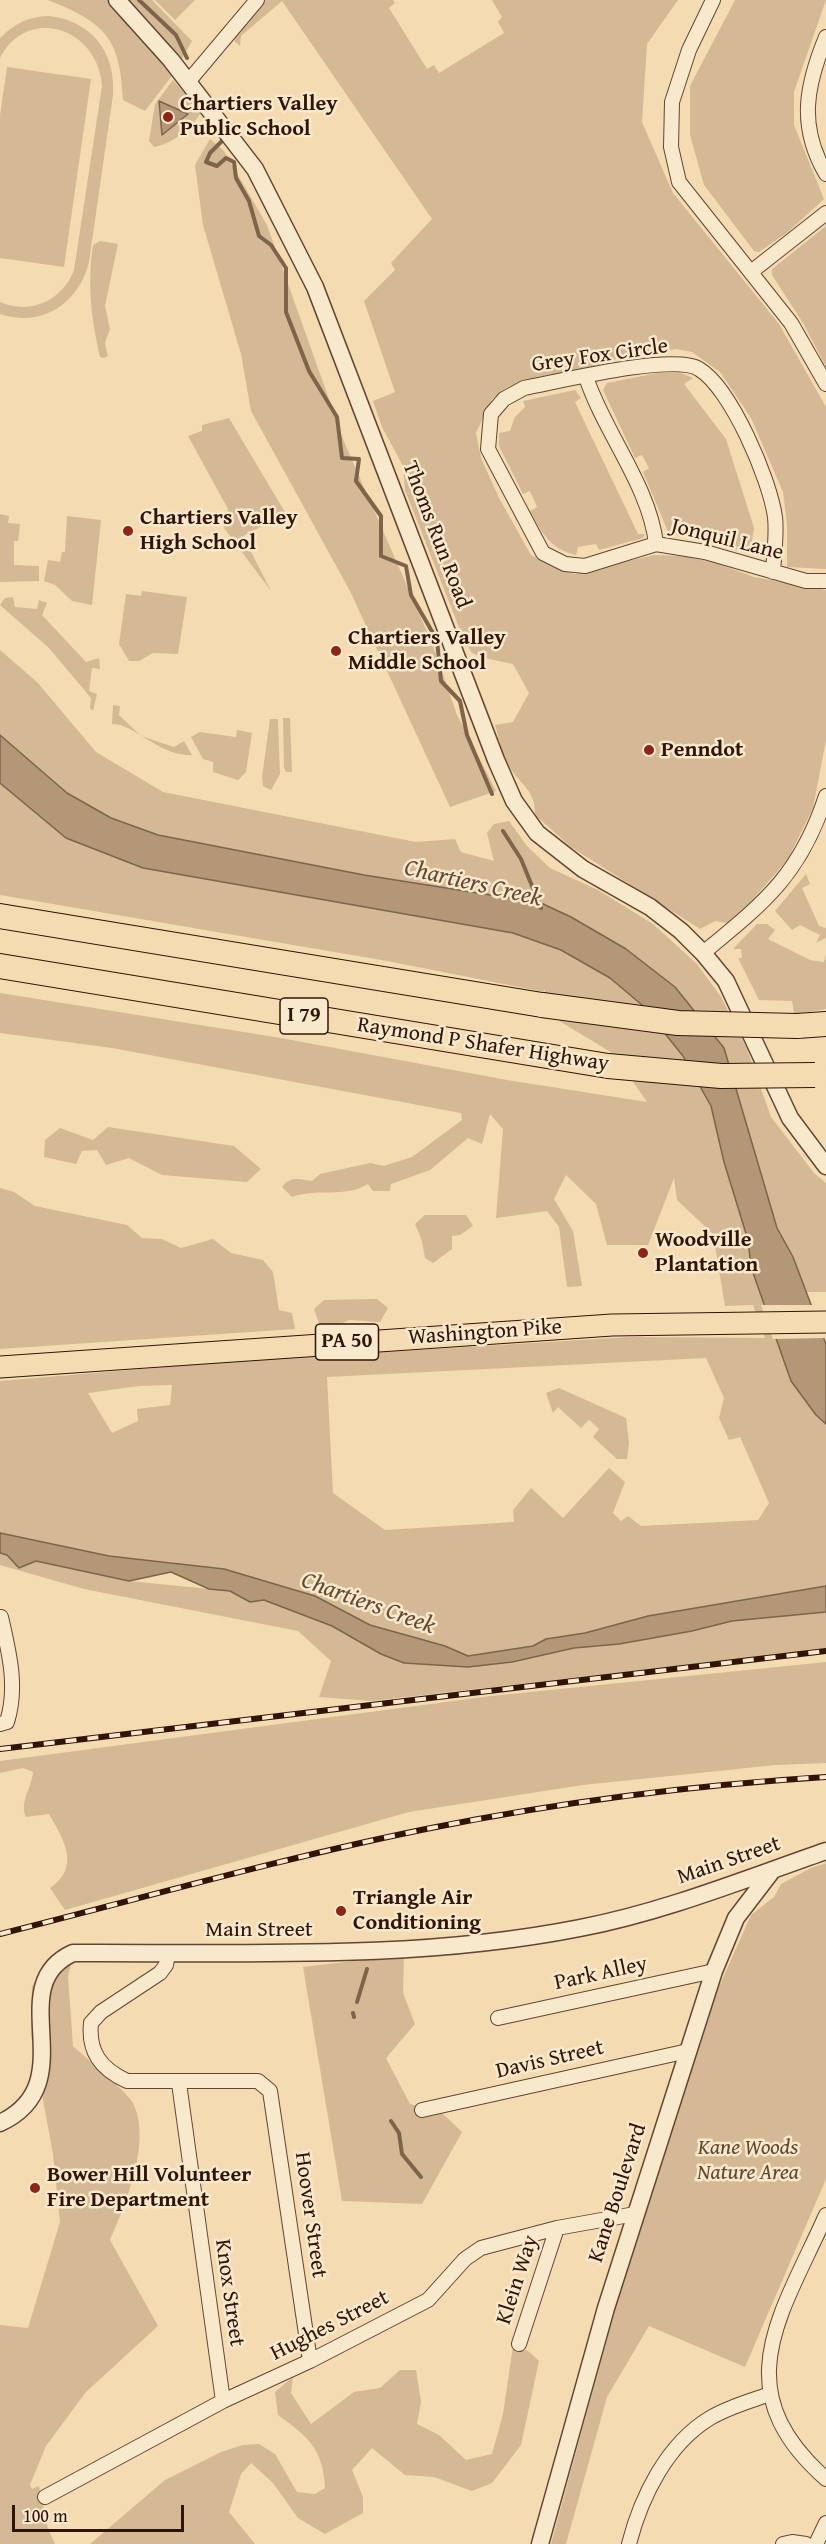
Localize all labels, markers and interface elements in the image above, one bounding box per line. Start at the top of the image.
place label: Chartiers Valley Public School [180,91,338,142]
marker: Chartiers Valley Public School [161,110,175,124]
street label: Grey Fox Circle [530,333,670,379]
street label: Thoms Run Road [396,458,476,612]
place label: Chartiers Valley High School [140,505,298,556]
street label: Jonquil Lane [668,513,786,567]
marker: Chartiers Valley High School [121,524,135,538]
place label: Chartiers Valley Middle School [348,625,506,676]
marker: Chartiers Valley Middle School [329,644,343,658]
place label: Penndot [661,737,743,763]
marker: Penndot [642,743,656,757]
water label: Chartiers Creek [401,854,545,914]
road number: I 79 [280,998,328,1034]
street label: Raymond P Shafer Highway [355,1012,611,1078]
place label: Woodville Plantation [655,1227,758,1278]
marker: Woodville Plantation [636,1246,650,1260]
street label: Washington Pike [407,1314,563,1352]
road number: PA 50 [316,1324,378,1360]
water label: Chartiers Creek [297,1566,439,1642]
street label: Main Street [674,1831,784,1891]
place label: Triangle Air Conditioning [353,1885,481,1936]
marker: Triangle Air Conditioning [334,1904,348,1918]
street label: Main Street [205,1917,313,1943]
street label: Park Alley [552,1951,650,1997]
street label: Davis Street [494,2035,606,2085]
street label: Kane Boulevard [583,2120,653,2266]
park label: Kane Woods Nature Area [697,2135,799,2186]
street label: Hoover Street [288,2150,332,2280]
place label: Bower Hill Volunteer Fire Department [47,2162,251,2214]
marker: Bower Hill Volunteer Fire Department [28,2181,42,2195]
street label: Klein Way [491,2232,545,2328]
street label: Knox Street [208,2238,250,2348]
street label: Hughes Street [266,2285,394,2367]
scale bar [15,2493,188,2531]
text: 100 m [23,2502,68,2529]

